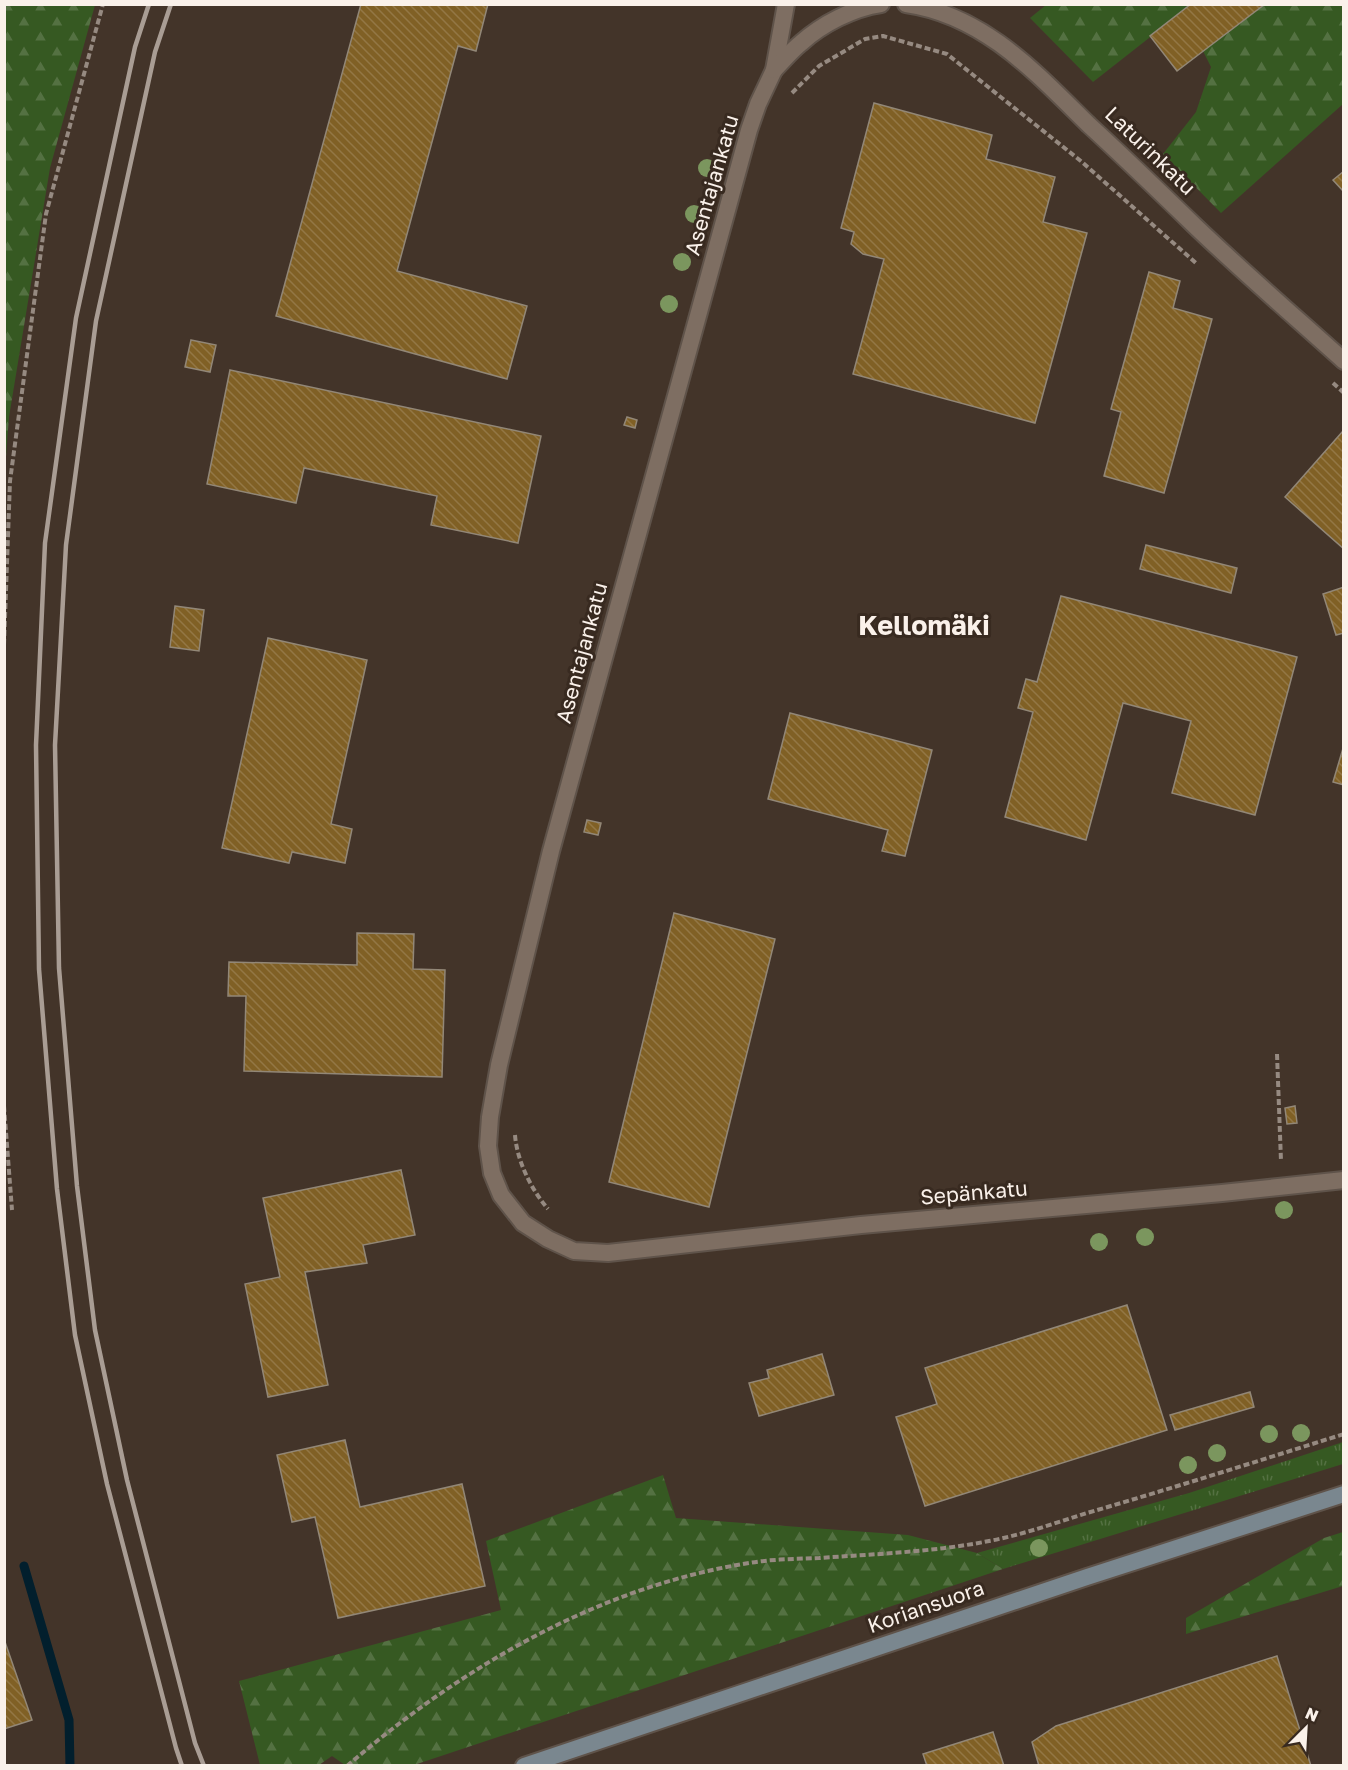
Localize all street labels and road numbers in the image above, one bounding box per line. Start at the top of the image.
street label: Laturinkatu [1100,101,1201,200]
street label: Asentajankatu [679,111,744,258]
street label: Asentajankatu [550,579,612,726]
street label: Sepänkatu [919,1174,1029,1210]
street label: Koriansuora [864,1574,987,1638]

